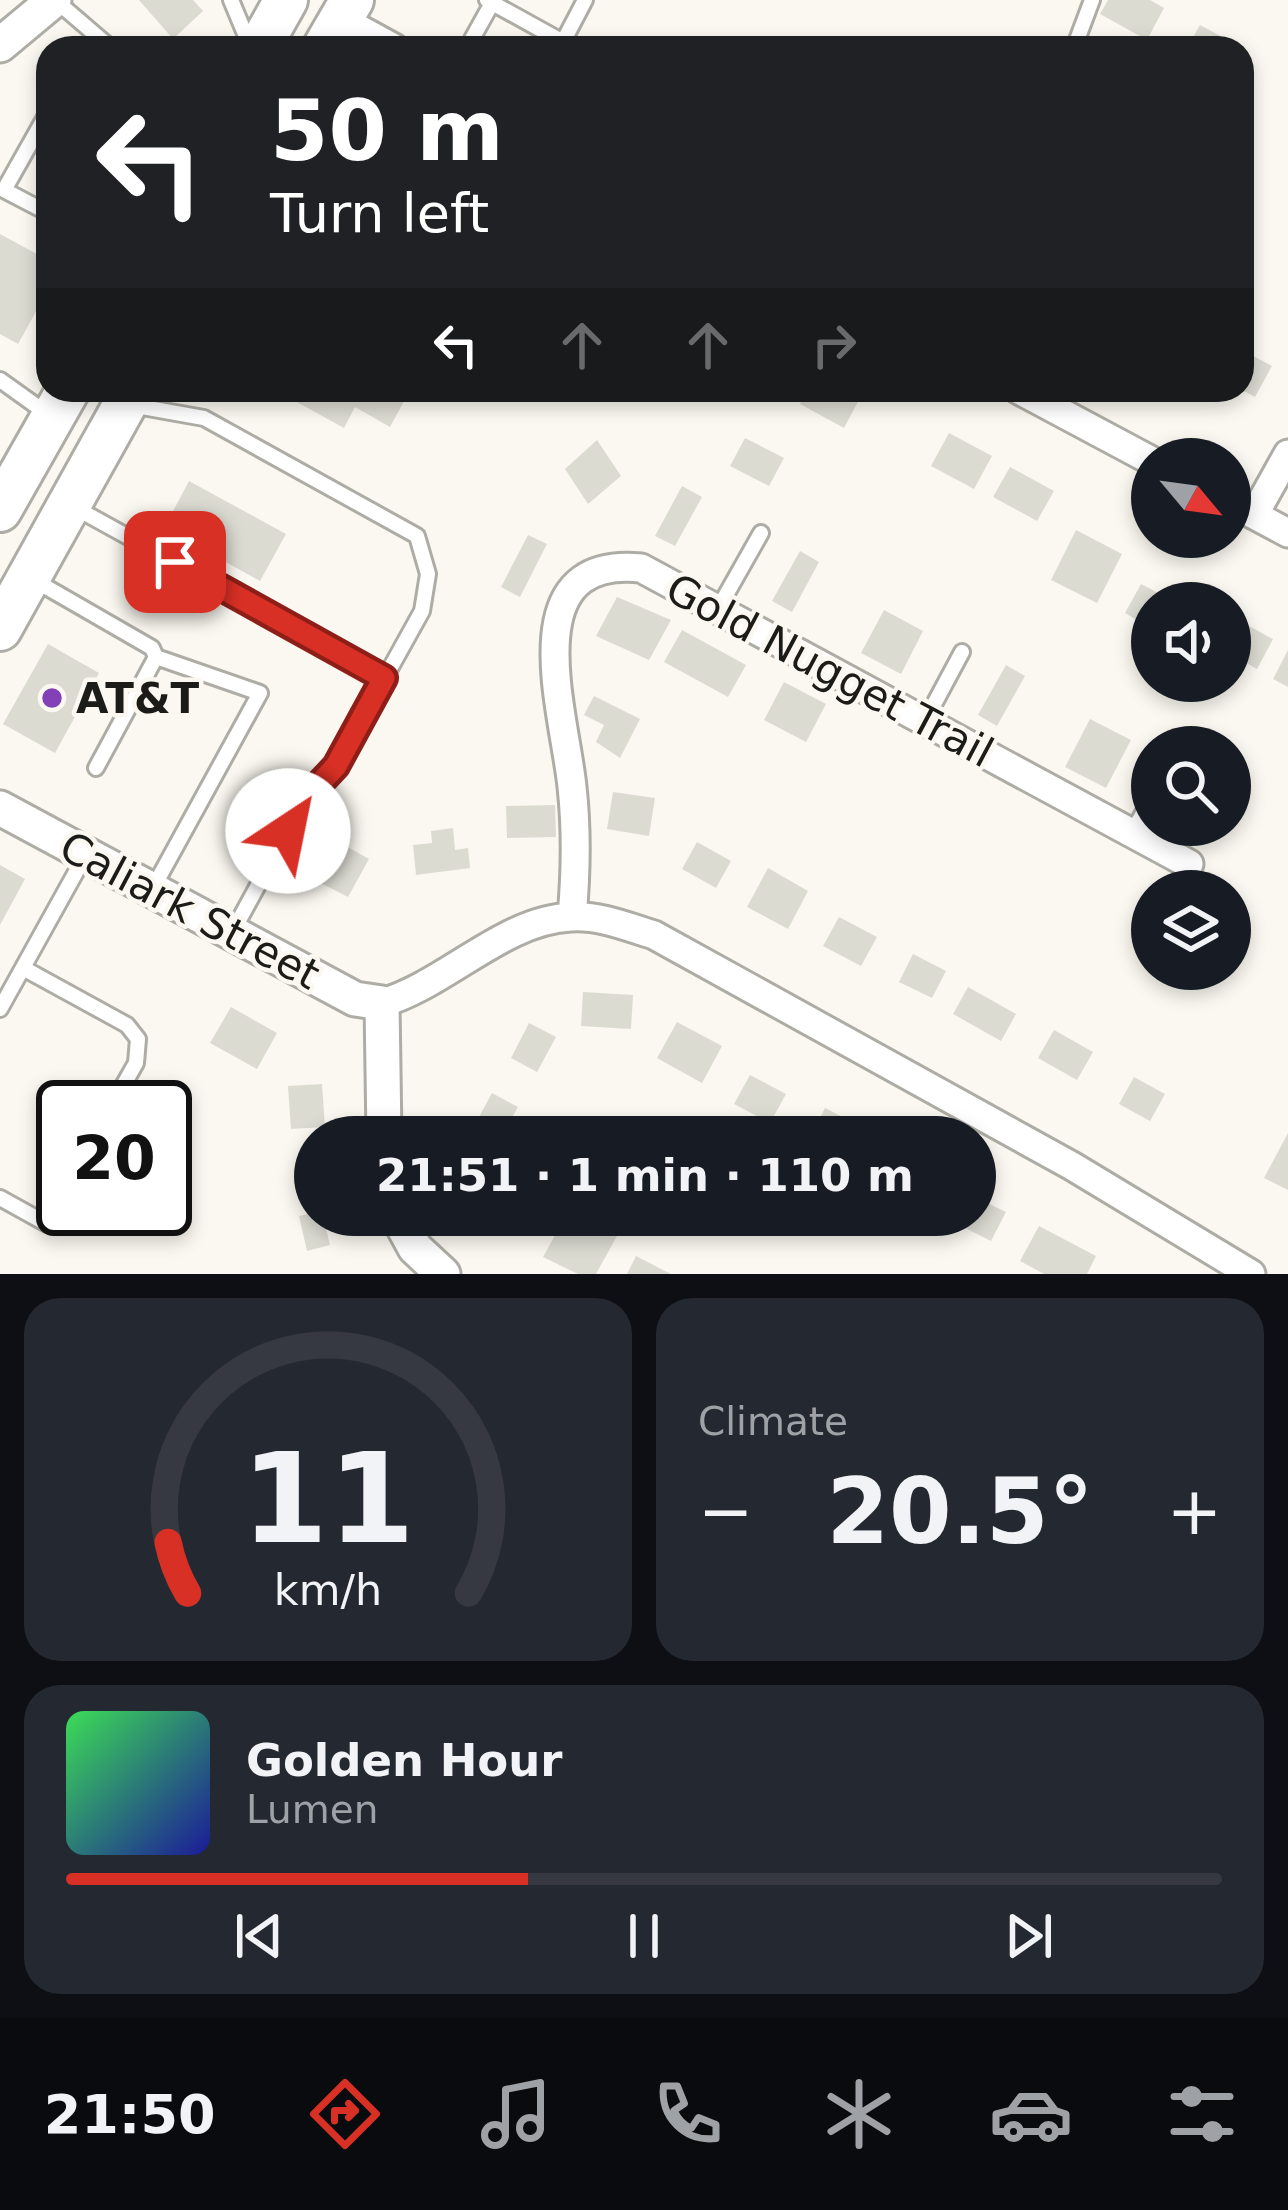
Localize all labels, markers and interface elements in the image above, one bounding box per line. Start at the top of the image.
text: 50 m [270,82,504,180]
icon: left [72,84,228,240]
text: Turn left [270,182,489,245]
icon: left [423,312,489,378]
icon: ahead [549,312,615,378]
icon: ahead [675,312,741,378]
icon: right [801,312,867,378]
north arrow [1131,438,1251,558]
map controls [1131,438,1251,990]
pin [124,511,226,613]
icon: arrive [142,529,208,595]
street label: Gold Nugget Trail [658,564,1001,777]
button: sound [1131,582,1251,702]
place label: AT&T [76,674,200,723]
marker: AT&T [39,685,65,711]
button: search [1131,726,1251,846]
position arrow [225,768,351,894]
street label: Caliark Street [52,822,328,999]
button: layers [1131,870,1251,990]
speed limit sign: 20 [36,1080,192,1236]
text: 21:51 · 1 min · 110 m [376,1149,914,1202]
text: Climate [698,1399,848,1444]
text: 11 [241,1426,415,1571]
text: 20.5° [826,1459,1094,1564]
text: − [698,1473,753,1550]
text: + [1167,1473,1222,1550]
text: km/h [274,1564,382,1614]
text: Golden Hour [246,1734,563,1787]
text: Lumen [246,1787,378,1832]
icon: previous [226,1903,292,1969]
icon: pause [611,1903,677,1969]
icon: next [996,1903,1062,1969]
icon: directions [303,2072,387,2156]
icon: music [474,2072,558,2156]
icon: phone [646,2072,730,2156]
icon: climate [817,2072,901,2156]
icon: car [989,2072,1073,2156]
icon: filters [1160,2072,1244,2156]
text: 21:50 [44,2083,216,2146]

